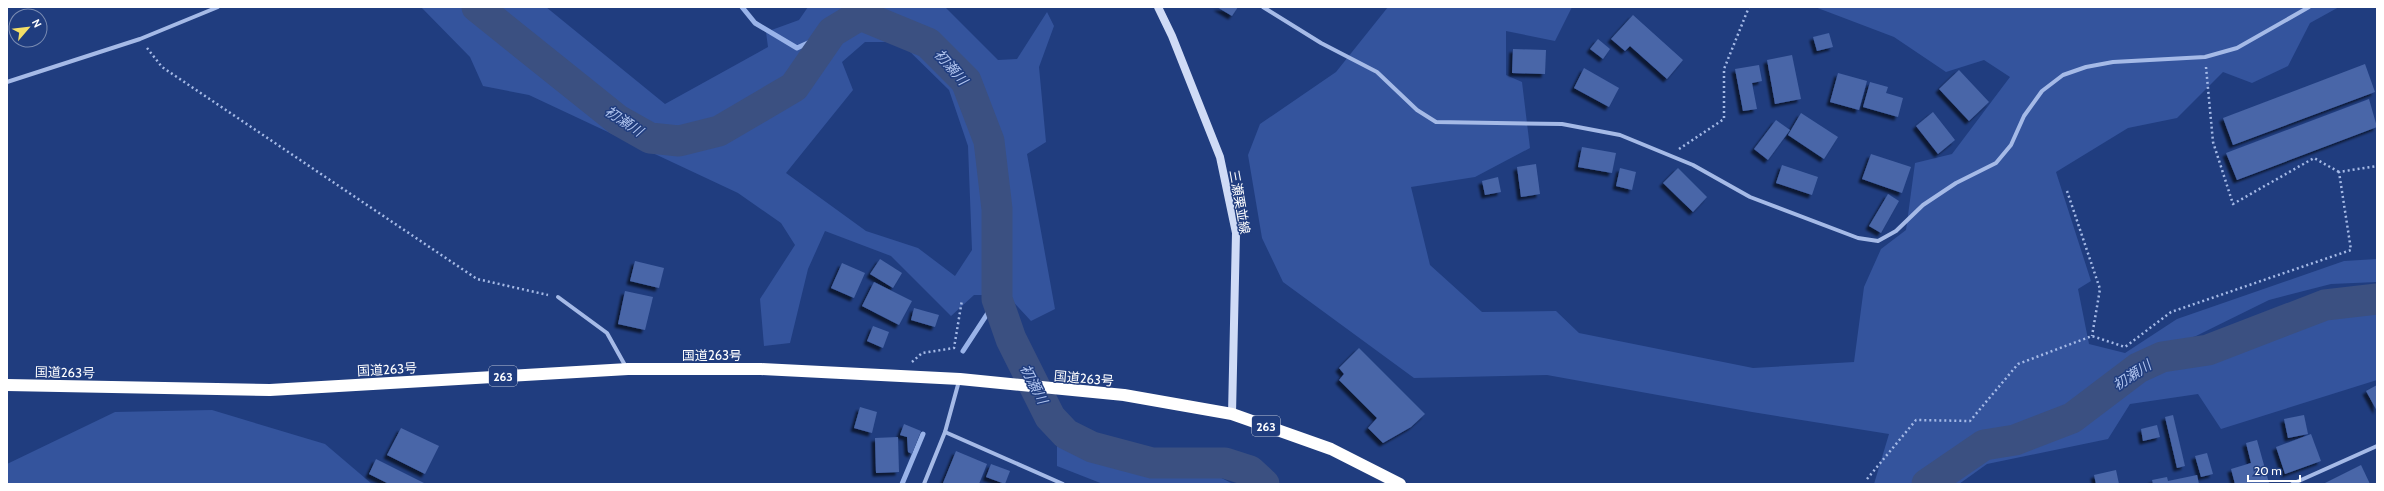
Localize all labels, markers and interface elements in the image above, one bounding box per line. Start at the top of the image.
north arrow [8,8,48,48]
text: N [29,17,45,30]
water label: 初瀬川 [930,45,973,90]
water label: 初瀬川 [602,102,648,141]
street label: 三瀬栗並線 [1226,169,1254,235]
street label: 国道263号 [682,347,742,363]
water label: 初瀬川 [2109,355,2156,394]
street label: 国道263号 [357,359,417,379]
water label: 初瀬川 [1016,361,1052,409]
street label: 国道263号 [35,363,95,381]
road number: 263 [489,366,517,386]
street label: 国道263号 [1053,367,1115,389]
road number: 263 [1252,416,1280,436]
scale bar [2248,457,2300,483]
text: 20 m [2254,463,2282,478]

